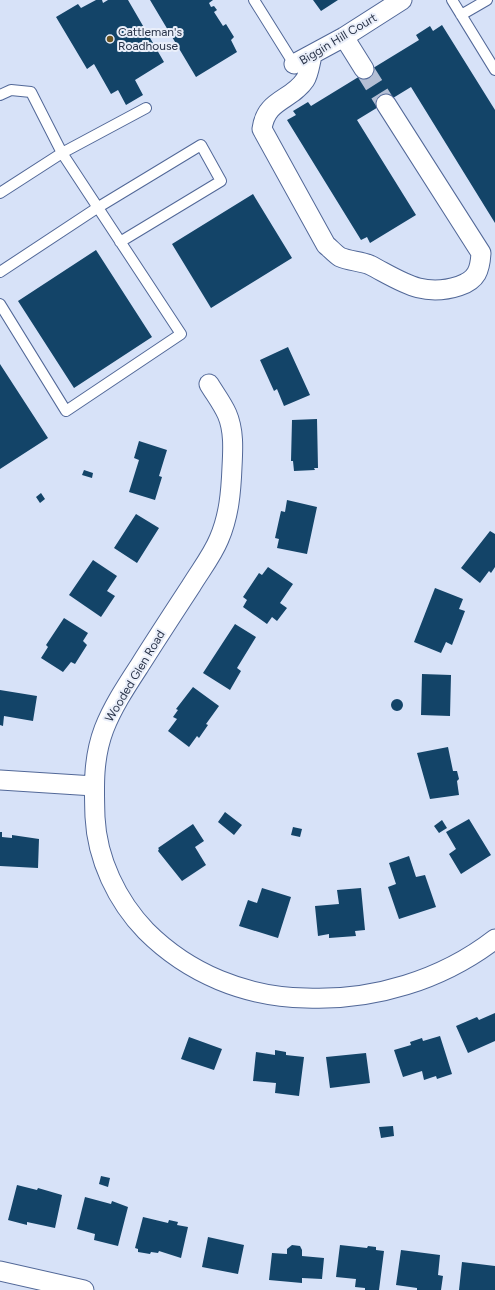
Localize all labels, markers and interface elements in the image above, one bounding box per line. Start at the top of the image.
street label: Biggin Hill Court [297,10,380,68]
place label: Cattleman's Roadhouse [118,25,182,53]
marker: Cattleman's Roadhouse [105,34,115,44]
street label: Wooded Glen Road [102,628,168,724]

